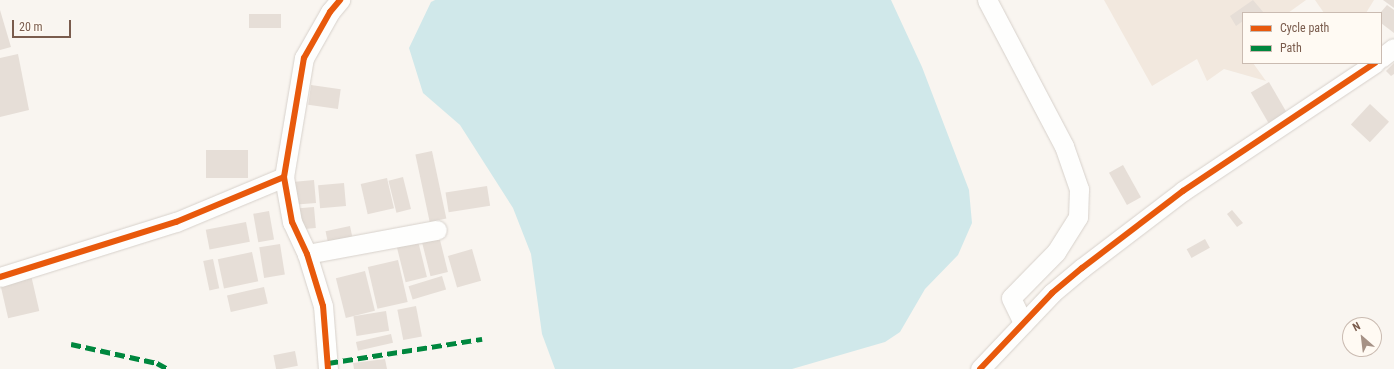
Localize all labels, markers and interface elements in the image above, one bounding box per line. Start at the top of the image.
scale bar [14,12,73,38]
legend [1242,12,1382,64]
text: 20 m [19,20,43,34]
text: Cycle path [1280,21,1329,35]
text: Path [1280,41,1302,55]
north arrow [1342,317,1382,357]
text: N [1351,320,1363,334]

